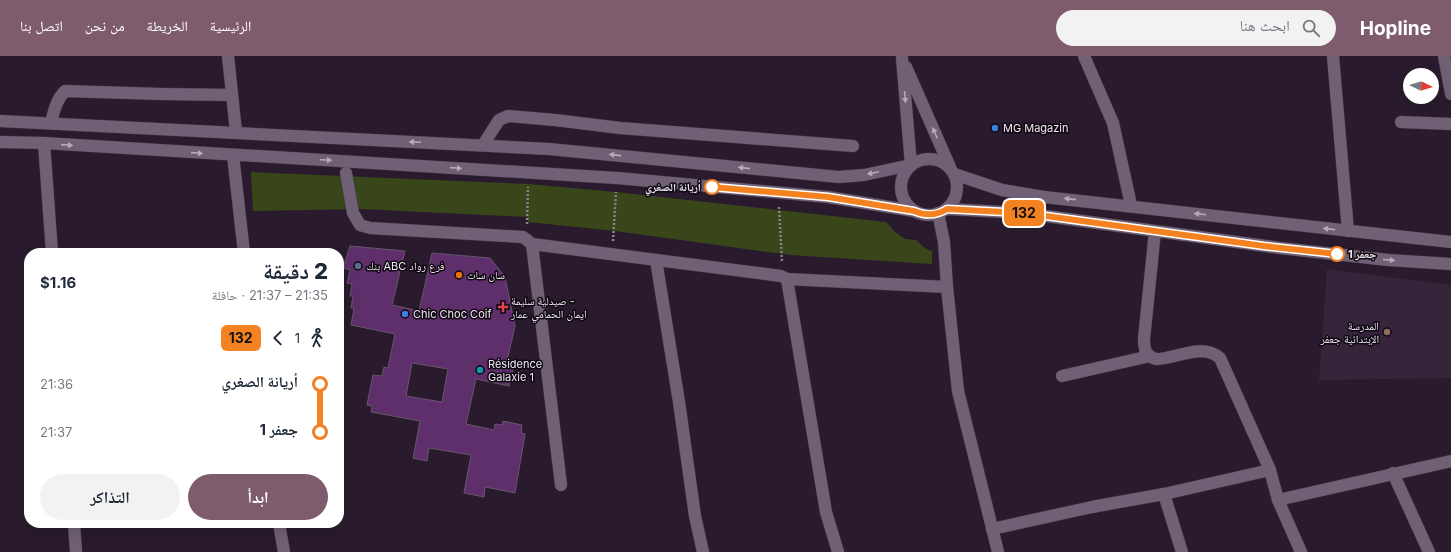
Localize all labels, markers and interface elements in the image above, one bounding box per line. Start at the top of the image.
search box [1056,10,1336,46]
text: ابحث هنا [1240,16,1290,35]
text: اتصل بنا [20,17,63,34]
text: من نحن [85,17,125,34]
text: الخريطة [147,17,188,34]
text: الرئيسية [210,17,251,34]
icon: search [1300,17,1322,39]
text: Hopline [1360,17,1431,40]
north arrow [1403,68,1439,104]
map controls [1403,68,1439,104]
one-way arrow [902,91,909,103]
place label: MG Magazin [1003,121,1069,135]
marker: MG Magazin [990,123,1000,133]
one-way arrow [932,127,938,138]
one-way arrow [409,138,421,145]
one-way arrow [61,141,73,148]
one-way arrow [191,150,204,156]
one-way arrow [608,152,621,158]
one-way arrow [320,157,333,163]
one-way arrow [738,164,750,171]
one-way arrow [450,165,462,172]
one-way arrow [867,171,879,177]
marker: أريانة الصغري [704,179,720,195]
place label: أريانة الصغري [645,180,701,196]
one-way arrow [1064,196,1076,203]
line badge: 132 [1001,200,1047,226]
text: 132 [1012,204,1036,221]
one-way arrow [1194,211,1206,217]
one-way arrow [1323,226,1335,232]
marker: جعفر 1 [1329,246,1345,262]
place label: جعفر 1 [1348,247,1376,261]
one-way arrow [1383,256,1395,263]
text: 2 دقيقة [263,258,328,284]
place label: بنك ABC فرع رواد [366,259,445,273]
marker: بنك ABC فرع رواد [353,261,363,271]
place label: سان سات [467,268,505,282]
marker: سان سات [454,270,464,280]
text: $1.16 [40,273,76,292]
text: 21:35 – 21:37 · حافلة [212,287,328,303]
place label: صيدلية سليمة - ايمان الحمامي عمار [510,294,587,323]
marker: صيدلية سليمة - ايمان الحمامي عمار [498,302,508,312]
place label: Chic Choc Coif [413,307,491,321]
marker: Chic Choc Coif [400,309,410,319]
place label: المدرسة الإبتدائية جعفر [1320,319,1379,346]
icon: back [267,327,289,349]
icon: walk [306,327,328,349]
marker: المدرسة الإبتدائية جعفر [1382,327,1392,337]
text: 132 [229,329,253,346]
text: 1 [295,330,300,346]
place label: Résidence Galaxie 1 [488,357,542,384]
marker: Résidence Galaxie 1 [475,365,485,375]
text: أريانة الصغري [222,372,298,391]
text: 21:36 [40,376,73,392]
text: جعفر 1 [259,420,298,439]
text: 21:37 [40,424,72,440]
button: التذاكر [40,474,180,520]
button: ابدأ [188,474,328,520]

